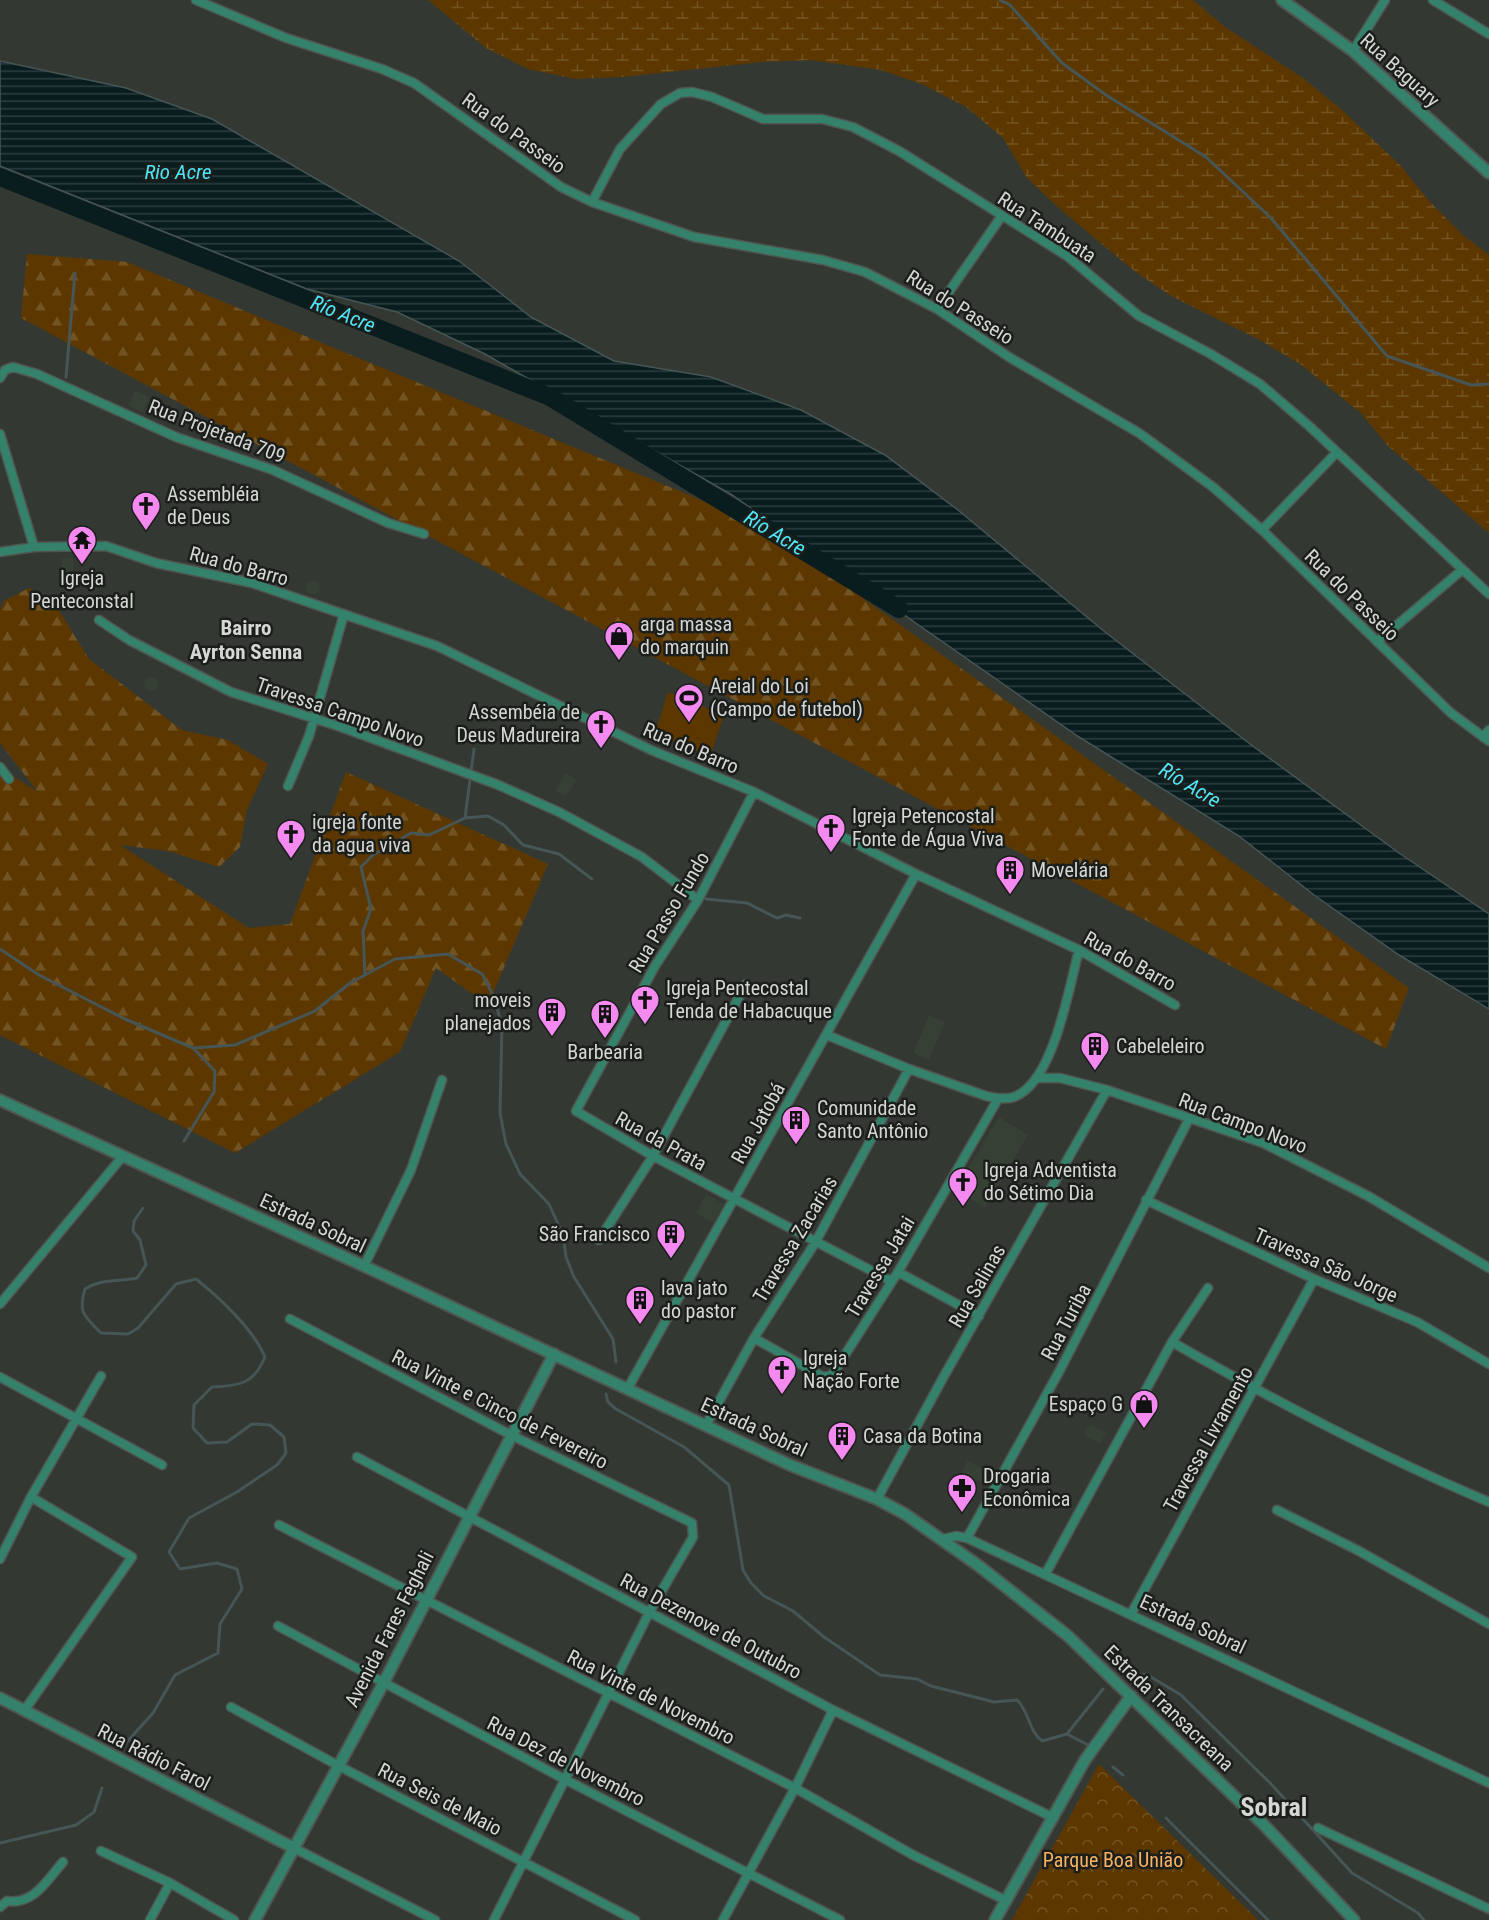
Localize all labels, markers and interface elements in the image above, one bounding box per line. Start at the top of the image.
street label: Rua Baguary [1355,28,1445,112]
street label: Rua do Passeio [458,87,570,179]
water label: Rio Acre [144,160,212,184]
street label: Rua Tambuata [993,186,1101,268]
street label: Rua do Passeio [902,265,1018,349]
water label: Río Acre [307,290,379,338]
street label: Rua Projetada 709 [145,394,289,468]
place label: Assembléia de Deus [167,482,259,529]
church icon: Assembléia de Deus [130,490,162,532]
water label: Río Acre [740,505,810,561]
temple icon: Igreja Penteconstal [66,524,98,566]
street label: Rua do Barro [187,541,291,591]
street label: Rua do Passeio [1300,544,1404,646]
place label: Igreja Penteconstal [30,566,134,613]
place label: arga massa do marquin [640,612,732,659]
district label: Bairro Ayrton Senna [190,616,302,664]
shop icon: arga massa do marquin [603,620,635,662]
street label: Travessa Campo Novo [253,672,427,752]
place label: Areial do Loi (Campo de futebol) [710,674,863,721]
sports icon: Areial do Loi (Campo de futebol) [673,682,705,724]
place label: Assembéia de Deus Madureira [456,700,580,747]
church icon: Assembéia de Deus Madureira [585,708,617,750]
street label: Rua do Barro [640,717,742,779]
water label: Río Acre [1155,757,1225,813]
place label: Igreja Petencostal Fonte de Água Viva [852,804,1004,851]
place label: igreja fonte da agua viva [312,810,411,857]
church icon: Igreja Petencostal Fonte de Água Viva [815,812,847,854]
church icon: igreja fonte da agua viva [275,818,307,860]
street label: Rua Passo Fundo [624,847,714,977]
building icon: Movelária [994,854,1026,896]
place label: Movelária [1031,858,1108,882]
street label: Rua do Barro [1080,926,1180,996]
place label: Igreja Pentecostal Tenda de Habacuque [666,976,832,1023]
church icon: Igreja Pentecostal Tenda de Habacuque [629,984,661,1026]
place label: moveis planejados [445,988,531,1035]
building icon: moveis planejados [536,996,568,1038]
building icon: Barbearia [589,998,621,1040]
building icon: Cabeleleiro [1079,1030,1111,1072]
place label: Cabeleleiro [1116,1034,1205,1058]
place label: Barbearia [567,1040,643,1064]
street label: Rua Jatobá [726,1078,790,1168]
street label: Rua Campo Novo [1175,1087,1311,1159]
place label: Comunidade Santo Antônio [817,1096,928,1143]
building icon: Comunidade Santo Antônio [780,1104,812,1146]
street label: Rua da Prata [611,1106,711,1176]
place label: Igreja Adventista do Sétimo Dia [984,1158,1117,1205]
church icon: Igreja Adventista do Sétimo Dia [947,1166,979,1208]
street label: Travessa Zacarias [748,1171,842,1307]
street label: Estrada Sobral [256,1188,370,1258]
street label: Travessa Jatai [840,1212,920,1322]
building icon: São Francisco [655,1218,687,1260]
place label: São Francisco [539,1222,650,1246]
street label: Travessa São Jorge [1251,1223,1401,1307]
street label: Rua Salinas [944,1240,1010,1332]
place label: lava jato do pastor [661,1276,736,1323]
street label: Rua Turiba [1036,1280,1096,1364]
building icon: lava jato do pastor [624,1284,656,1326]
street label: Rua Vinte e Cinco de Fevereiro [388,1344,612,1474]
place label: Igreja Nação Forte [803,1346,900,1393]
church icon: Igreja Nação Forte [766,1354,798,1396]
street label: Travessa Livramento [1158,1362,1258,1516]
shop icon: Espaço G [1128,1388,1160,1430]
street label: Estrada Sobral [697,1392,811,1462]
place label: Espaço G [1049,1392,1123,1416]
building icon: Casa da Botina [826,1420,858,1462]
place label: Casa da Botina [863,1424,982,1448]
place label: Drogaria Econômica [983,1464,1070,1511]
pharmacy icon: Drogaria Econômica [946,1472,978,1514]
street label: Avenida Fares Feghali [339,1547,439,1711]
street label: Rua Dezenove de Outubro [616,1568,806,1684]
street label: Estrada Sobral [1136,1589,1250,1659]
street label: Estrada Transacreana [1099,1640,1239,1776]
street label: Rua Vinte de Novembro [563,1644,739,1750]
street label: Rua Dez de Novembro [483,1711,649,1811]
street label: Rua Rádio Farol [94,1718,214,1796]
street label: Rua Seis de Maio [374,1758,506,1840]
district label: Sobral [1241,1792,1307,1822]
park label: Parque Boa União [1043,1848,1183,1872]

